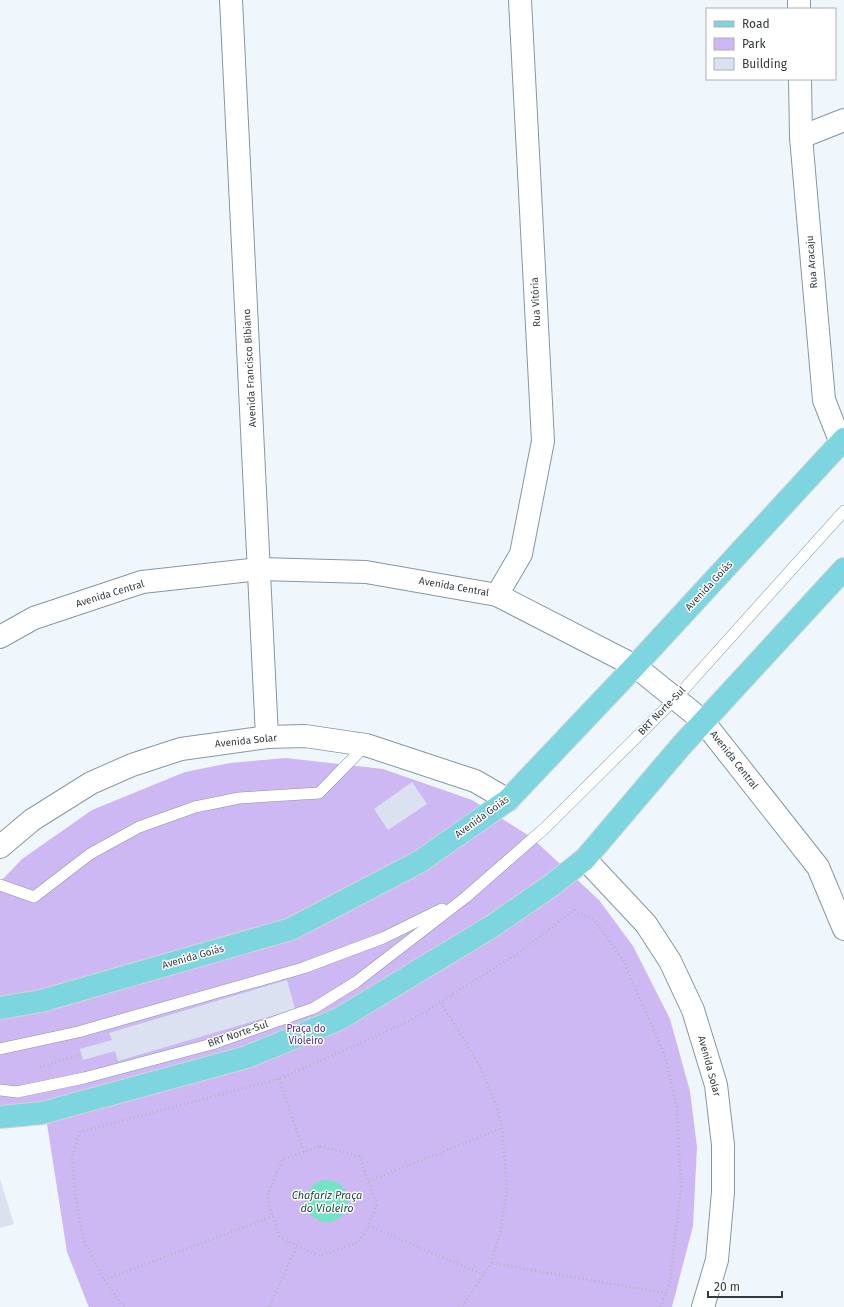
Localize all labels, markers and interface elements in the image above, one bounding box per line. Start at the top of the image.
legend [706,8,836,80]
text: Road [742,17,770,31]
text: Park [742,37,766,51]
text: Building [742,57,788,71]
street label: Rua Aracaju [804,235,820,289]
street label: Rua Vitória [529,277,543,327]
street label: Avenida Francisco Bibiano [241,308,259,427]
street label: Avenida Goiás [683,558,735,613]
street label: Avenida Central [418,575,490,599]
street label: Avenida Central [74,578,146,610]
street label: BRT Norte-Sul [636,684,688,738]
street label: Avenida Central [707,728,761,792]
street label: Avenida Solar [214,732,278,750]
street label: Avenida Goiás [453,793,512,841]
street label: Avenida Goiás [161,942,226,972]
street label: BRT Norte-Sul [206,1018,270,1050]
park label: Praça do Violeiro [286,1023,326,1047]
street label: Avenida Solar [695,1034,723,1098]
water label: Chafariz Praça do Violeiro [292,1189,362,1215]
scale bar [708,1273,782,1299]
text: 20 m [714,1280,740,1294]

